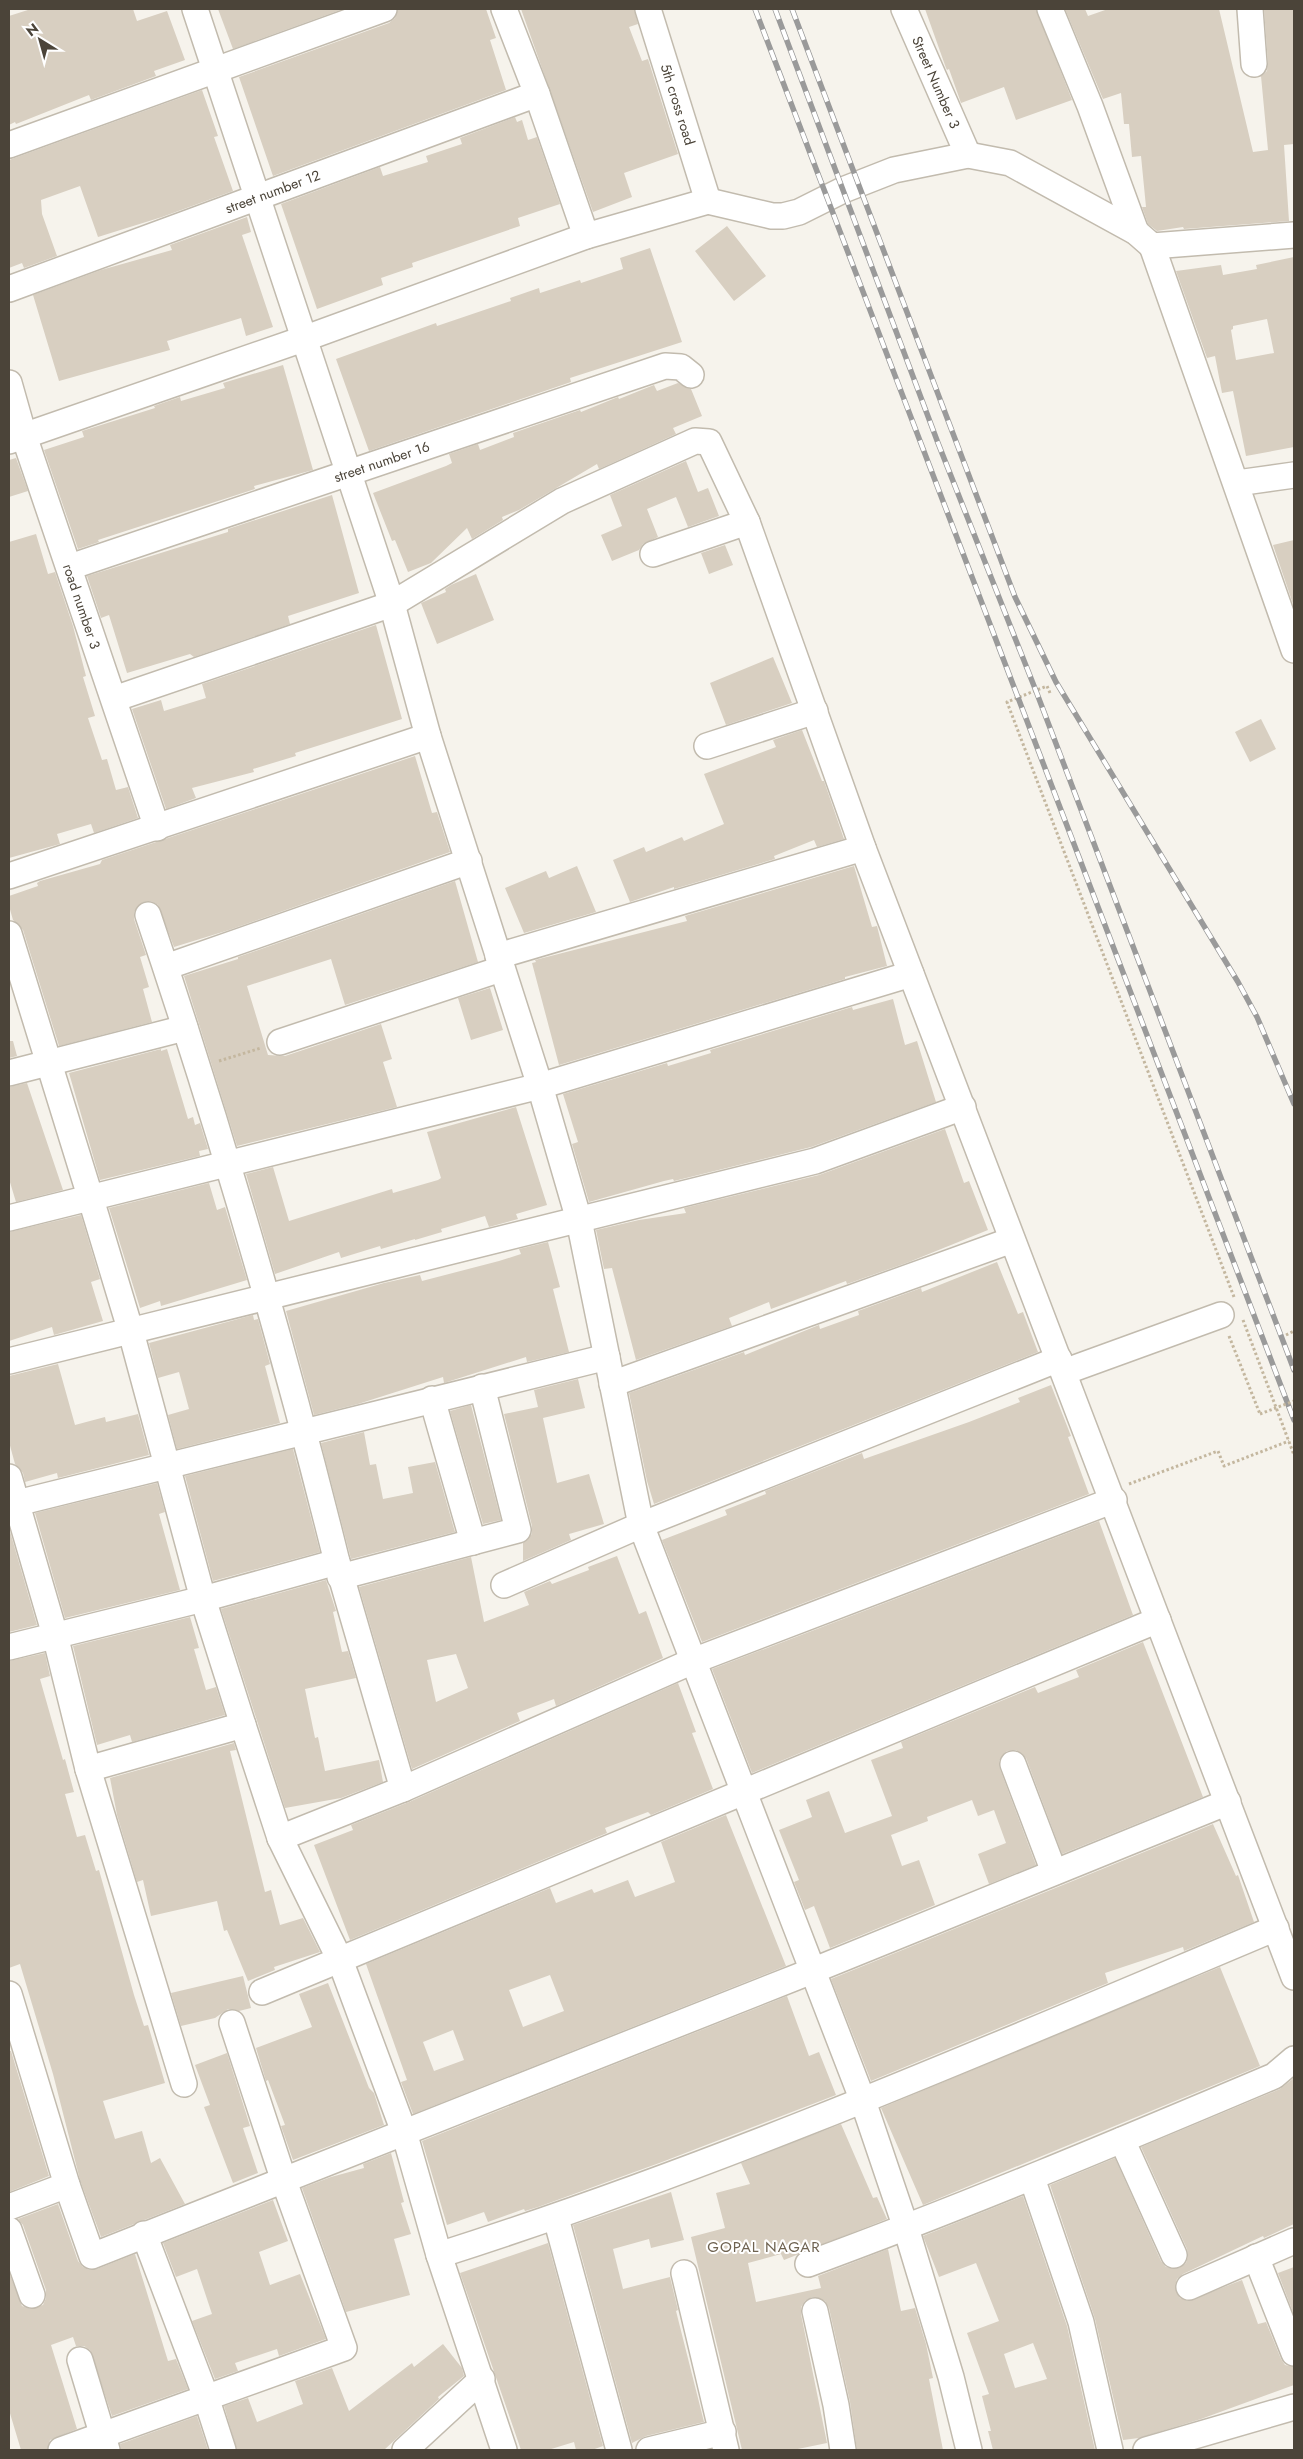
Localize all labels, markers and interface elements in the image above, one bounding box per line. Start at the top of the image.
north arrow [15,15,65,65]
text: N [22,18,43,41]
street label: Street Number 3 [907,33,965,132]
street label: 5th cross road [656,61,700,148]
street label: street number 12 [222,165,323,218]
street label: street number 16 [331,436,432,487]
street label: road number 3 [58,561,106,652]
district label: GOPAL NAGAR [707,2236,821,2258]

